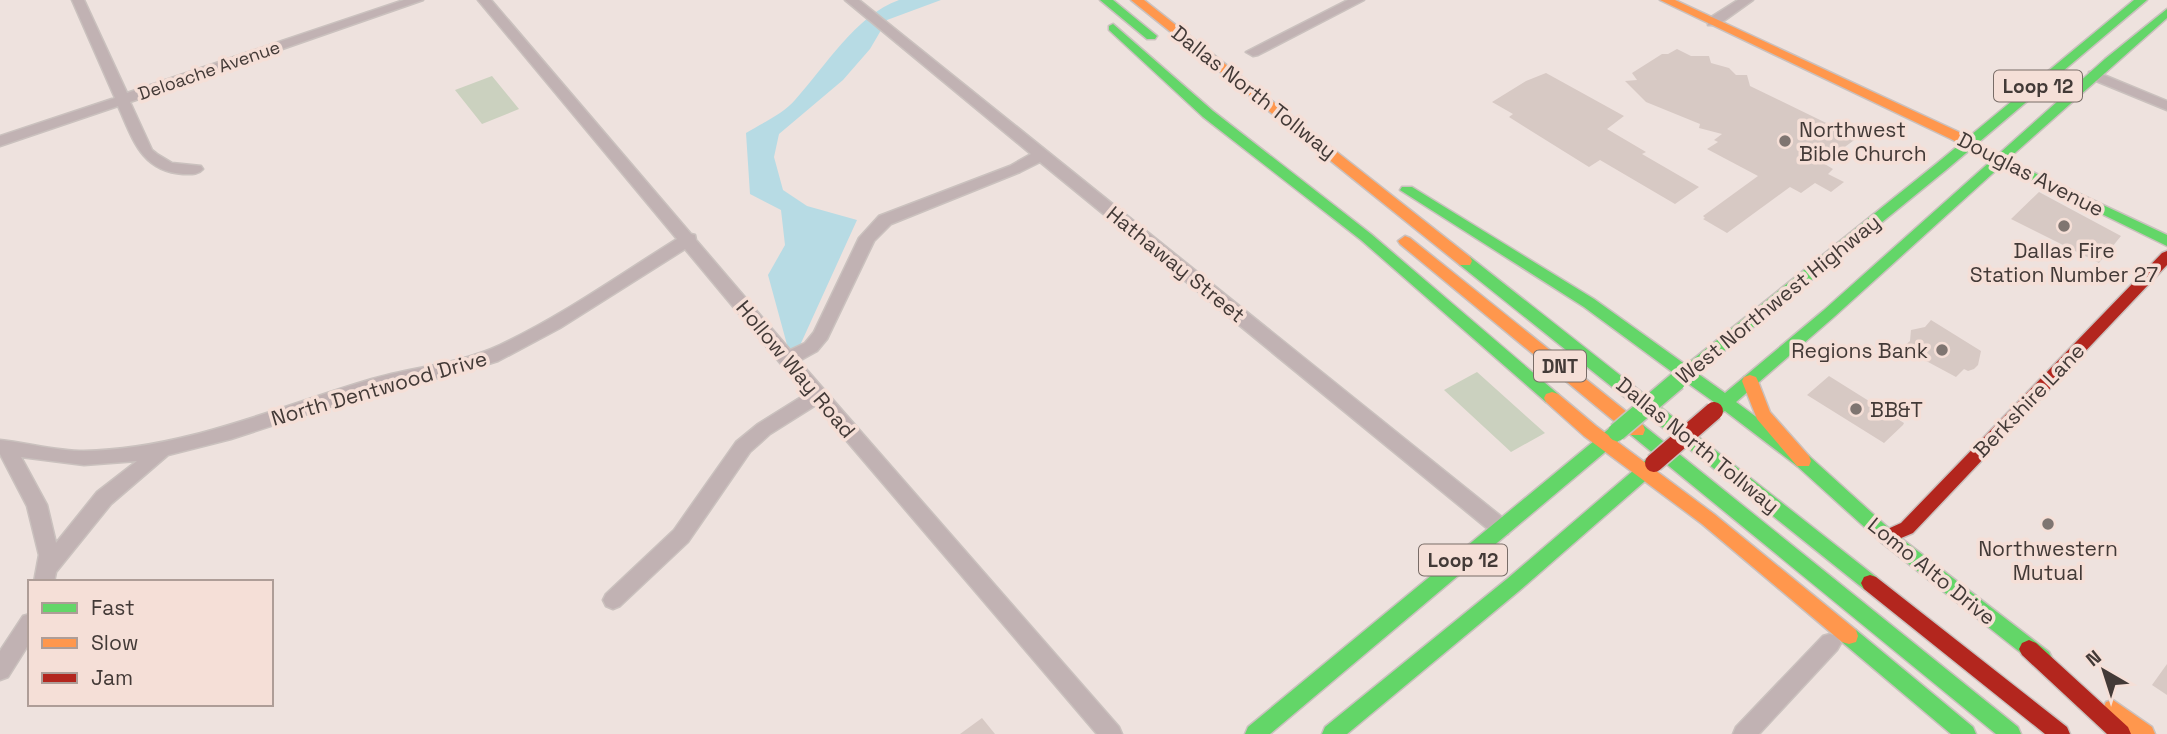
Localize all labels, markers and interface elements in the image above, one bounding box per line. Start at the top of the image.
street label: Dallas North Tollway [1166,19,1342,165]
street label: Deloache Avenue [135,35,283,105]
road number: Loop 12 [1994,71,2082,102]
place label: Northwest Bible Church [1799,116,1927,167]
street label: Douglas Avenue [1953,125,2109,223]
marker: Northwest Bible Church [1777,133,1793,149]
street label: Hathaway Street [1101,200,1251,328]
street label: West Northwest Highway [1670,208,1886,390]
marker: Dallas Fire Station Number 27 [2056,218,2072,234]
place label: Dallas Fire Station Number 27 [1970,237,2158,288]
street label: Hollow Way Road [730,295,862,443]
place label: Regions Bank [1791,337,1928,364]
street label: Berkshire Lane [1968,337,2090,463]
marker: Regions Bank [1934,342,1950,358]
street label: North Dentwood Drive [268,344,490,432]
road number: DNT [1534,350,1586,382]
street label: Dallas North Tollway [1611,371,1785,519]
place label: BB&T [1870,396,1923,423]
marker: BB&T [1848,401,1864,417]
street label: Lomo Alto Drive [1863,511,2001,631]
marker: Northwestern Mutual [2040,516,2056,532]
place label: Northwestern Mutual [1978,535,2118,586]
road number: Loop 12 [1419,544,1507,576]
legend [28,580,273,706]
text: Fast [91,594,135,621]
text: Slow [91,629,139,656]
north arrow [2069,636,2139,706]
text: N [2081,644,2106,672]
text: Jam [91,664,133,691]

